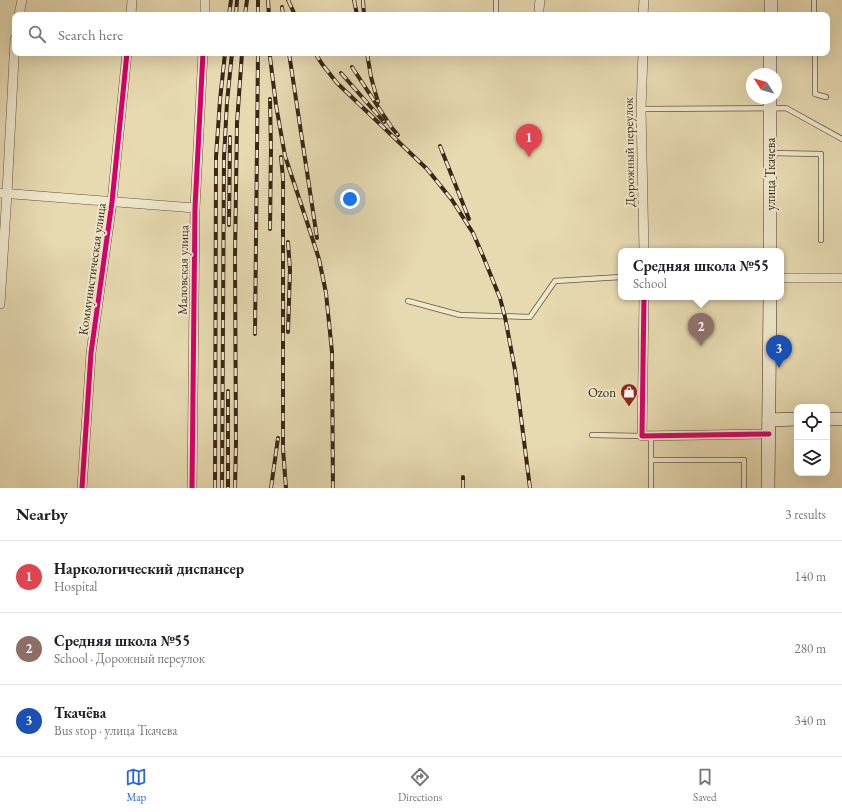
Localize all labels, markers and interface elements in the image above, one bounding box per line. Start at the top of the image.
search box [12,12,830,56]
icon: search [26,23,48,45]
text: Search here [58,25,123,44]
north arrow [746,68,782,104]
street label: Дорожный переулок [620,96,638,207]
pin: 1 [516,124,542,157]
street label: улица Ткачева [762,137,779,210]
your location [340,189,360,209]
street label: Коммунистическая улица [74,201,110,336]
street label: Маловская улица [174,224,192,315]
popup [618,248,784,300]
text: Средняя школа №55 [633,256,769,275]
text: School [633,275,667,292]
pin: 2 [688,313,714,346]
pin: 3 [766,335,792,368]
shop icon: Ozon [619,382,639,407]
place label: Ozon [588,384,616,401]
map controls [794,404,830,476]
button: locate [794,404,830,440]
button: layers [794,440,830,476]
text: Nearby [16,503,68,525]
text: 3 results [785,506,826,523]
text: Наркологический диспансер [54,559,244,578]
text: 1 [26,568,32,585]
text: 140 m [795,568,826,585]
text: Hospital [54,578,98,595]
text: Средняя школа №55 [54,631,190,650]
text: 2 [26,640,32,657]
text: 280 m [795,640,826,657]
text: School · Дорожный переулок [54,650,205,667]
text: Ткачёва [54,703,106,722]
text: 3 [26,712,32,729]
text: 340 m [795,712,826,729]
text: Bus stop · улица Ткачева [54,722,177,739]
tab: Map [125,766,147,804]
tab: Directions [398,766,442,804]
tab: Saved [693,766,717,804]

